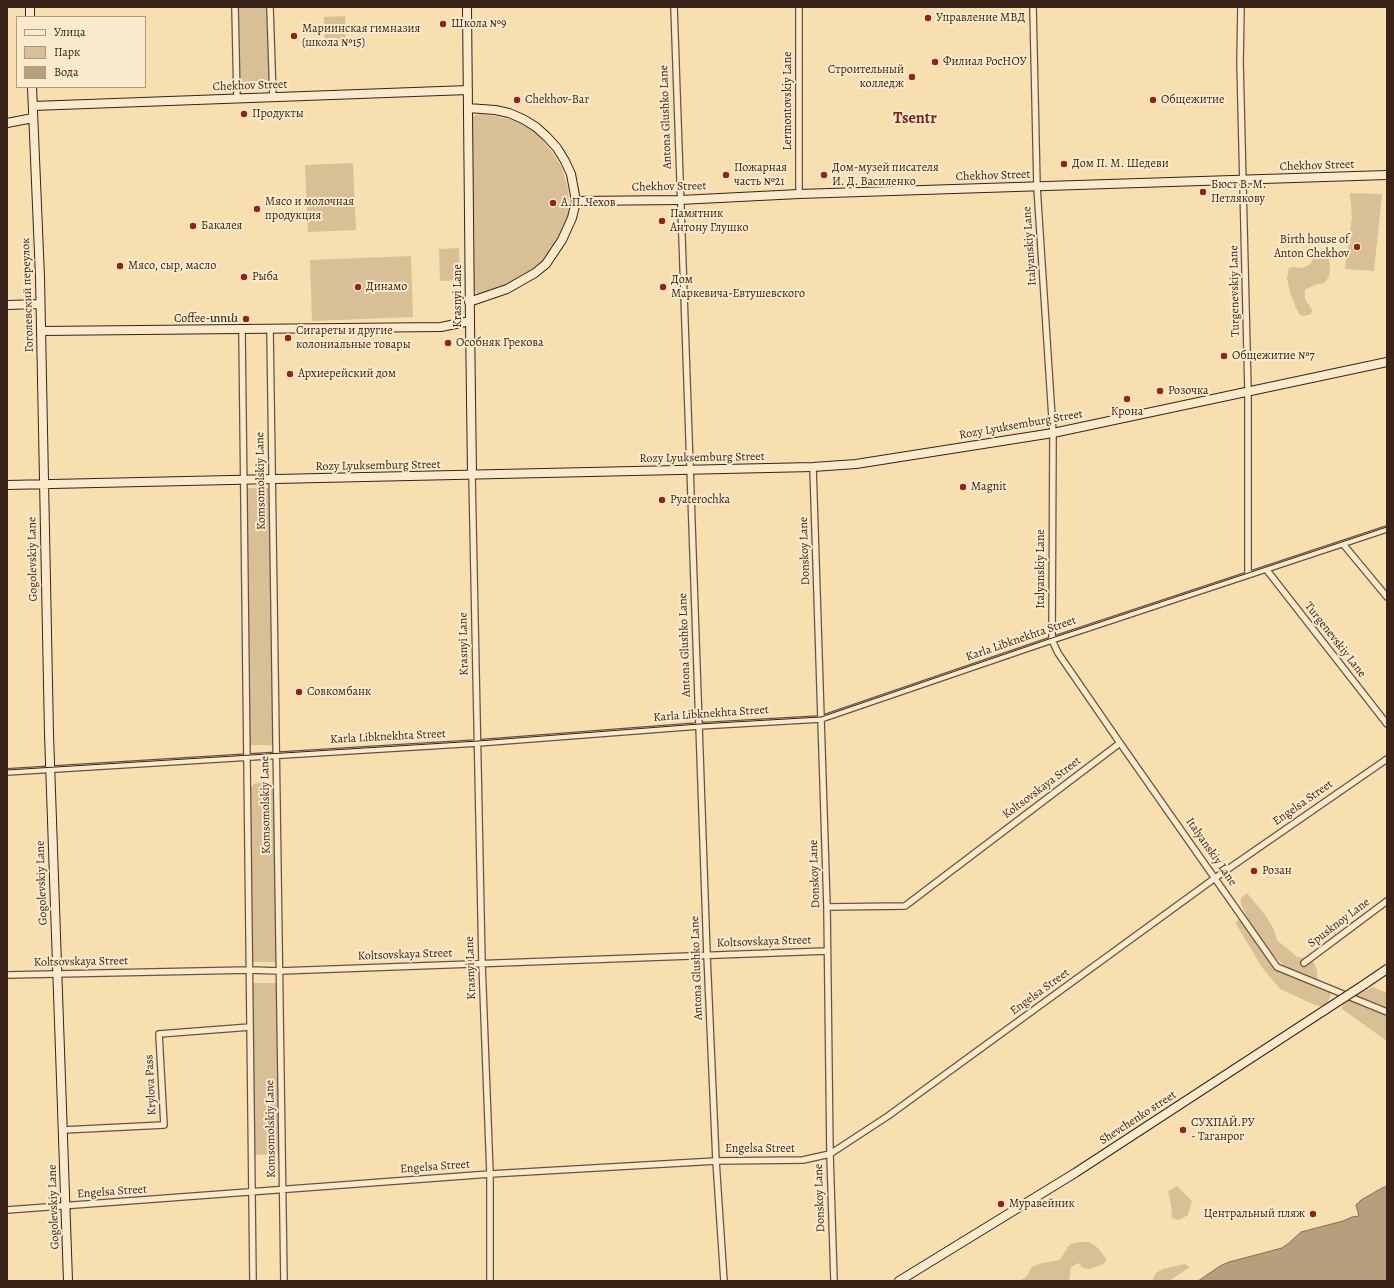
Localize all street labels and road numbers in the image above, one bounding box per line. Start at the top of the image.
street label: Lermontovskiy Lane [781,51,795,151]
street label: Antona Glushko Lane [657,65,675,169]
street label: Chekhov Street [212,78,288,94]
street label: Chekhov Street [1279,158,1355,174]
street label: Chekhov Street [955,168,1031,184]
street label: Chekhov Street [632,179,706,195]
street label: Italyanskiy Lane [1020,206,1040,286]
street label: Гоголевский переулок [19,237,37,353]
street label: Turgenevskiy Lane [1227,245,1243,337]
street label: Krasnyi Lane [451,264,465,328]
street label: Rozy Lyuksemburg Street [958,407,1084,443]
street label: Komsomolskiy Lane [253,432,269,530]
street label: Rozy Lyuksemburg Street [639,450,765,466]
street label: Rozy Lyuksemburg Street [315,458,441,474]
street label: Gogolevskiy Lane [25,516,41,602]
street label: Donskoy Lane [797,516,813,586]
street label: Italyanskiy Lane [1034,529,1048,609]
street label: Antona Glushko Lane [676,593,694,697]
street label: Turgenevskiy Lane [1301,600,1369,680]
street label: Krasnyi Lane [456,612,472,676]
street label: Karla Libknekhta Street [964,613,1078,665]
street label: Karla Libknekhta Street [653,703,769,725]
street label: Karla Libknekhta Street [330,727,446,747]
street label: Koltsovskaya Street [1000,754,1084,822]
street label: Komsomolskiy Lane [258,756,274,854]
street label: Engelsa Street [1270,777,1336,829]
street label: Italyanskiy Lane [1182,815,1240,889]
street label: Donskoy Lane [807,839,823,909]
street label: Gogolevskiy Lane [33,840,51,926]
street label: Spusknoy Lane [1305,895,1373,951]
street label: Antona Glushko Lane [688,916,706,1020]
street label: Koltsovskaya Street [717,933,811,951]
street label: Krasnyi Lane [463,936,479,1000]
street label: Koltsovskaya Street [358,946,452,964]
street label: Koltsovskaya Street [34,954,128,970]
street label: Engelsa Street [1007,966,1073,1018]
street label: Krylova Pass [142,1054,160,1116]
street label: Komsomolskiy Lane [263,1080,279,1178]
street label: Shevchenko street [1097,1088,1179,1148]
street label: Engelsa Street [725,1142,795,1156]
street label: Engelsa Street [400,1157,470,1177]
street label: Donskoy Lane [812,1163,828,1233]
street label: Gogolevskiy Lane [45,1164,63,1250]
street label: Engelsa Street [77,1182,147,1202]

